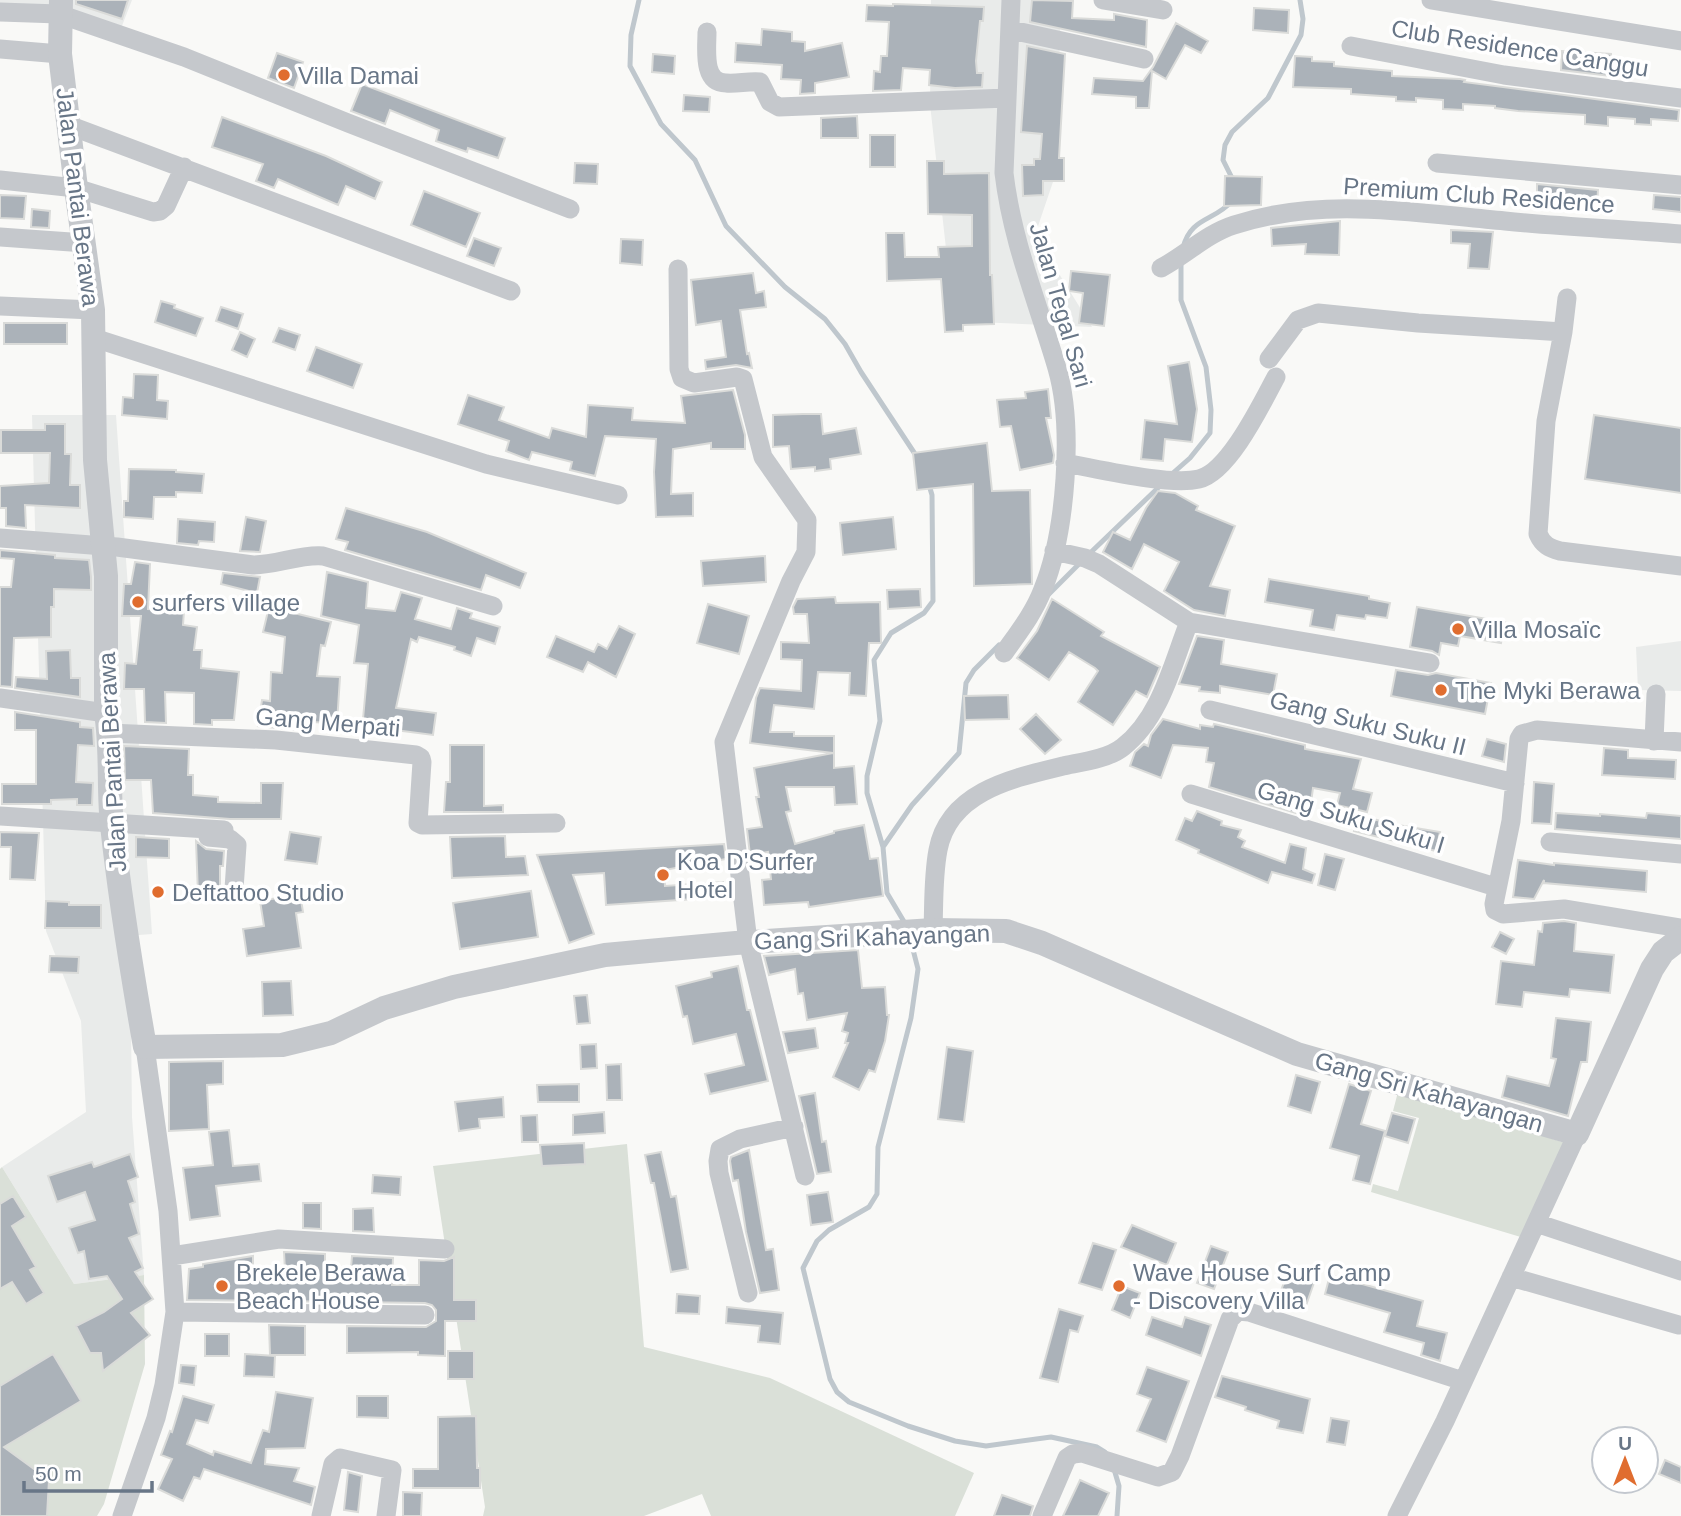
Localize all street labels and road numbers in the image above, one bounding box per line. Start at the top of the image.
street label: Club Residence Canggu [1389,14,1651,82]
street label: Jalan Pantai Berawa [51,86,105,309]
street label: Premium Club Residence [1342,172,1616,218]
street label: Jalan Tegal Sari [1025,219,1097,391]
street label: Jalan Pantai Berawa [93,651,131,873]
street label: Gang Suku Suku II [1267,686,1469,760]
street label: Gang Merpati [254,702,402,742]
street label: Gang Suku Suku I [1254,776,1448,858]
street label: Gang Sri Kahayangan [754,919,990,955]
street label: Gang Sri Kahayangan [1312,1046,1546,1138]

